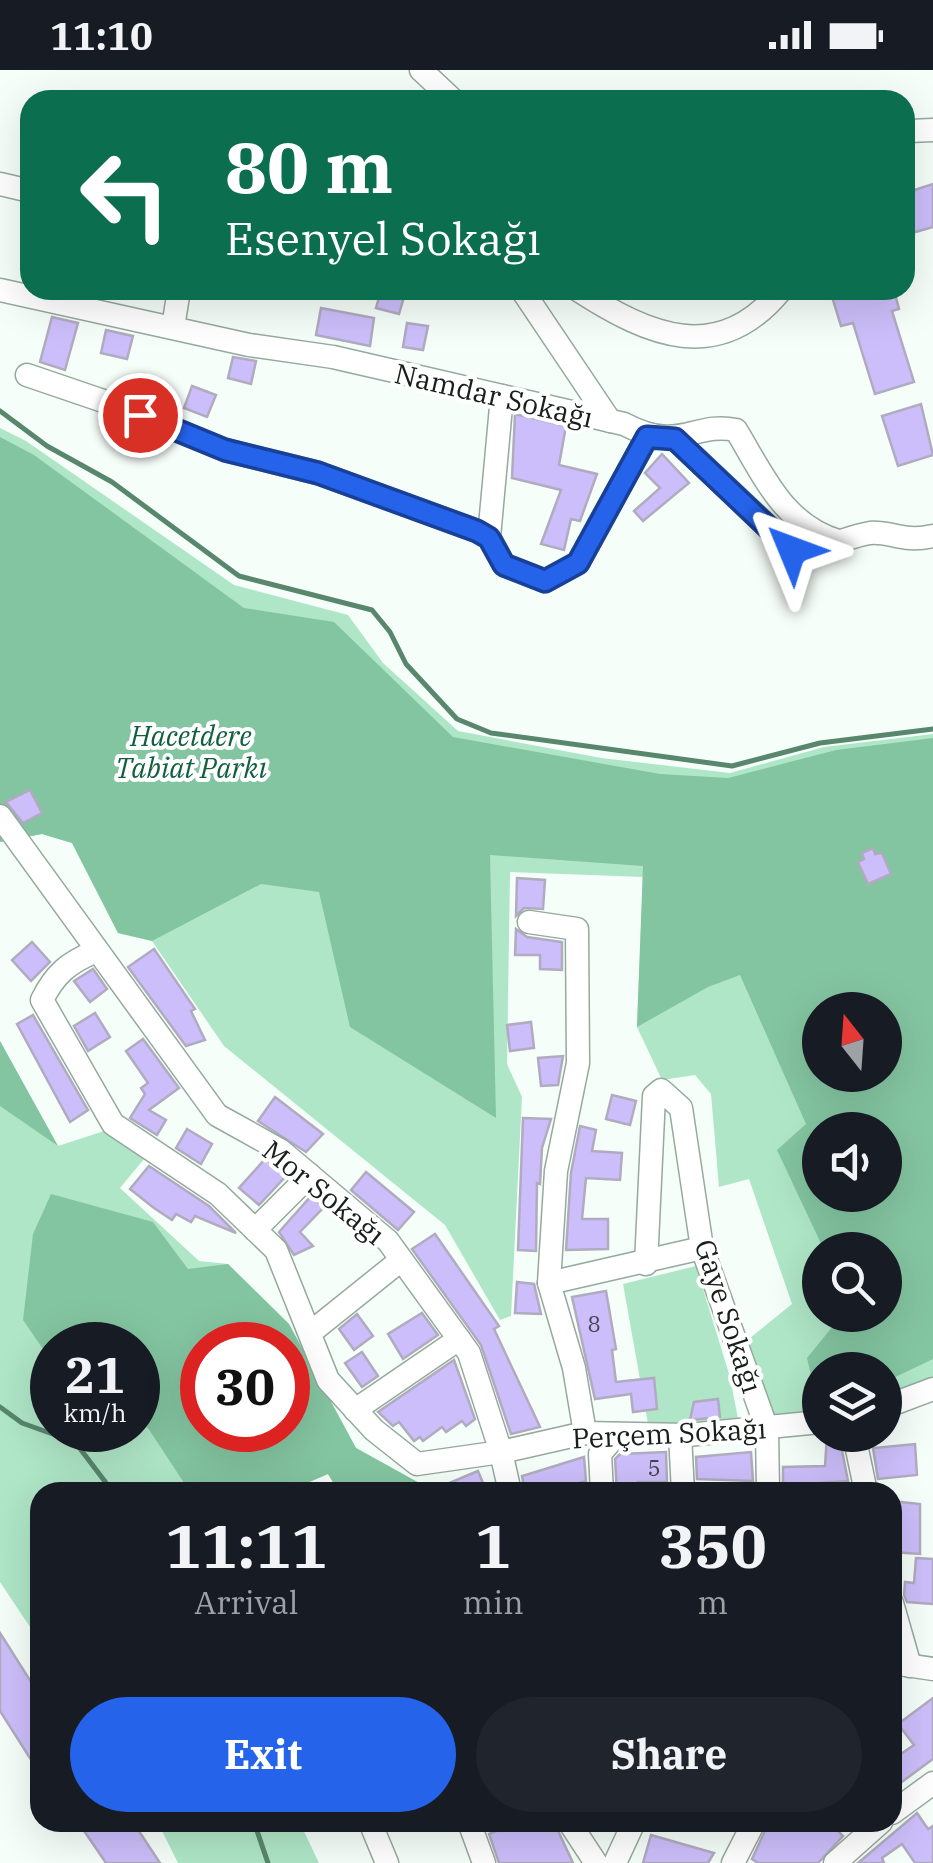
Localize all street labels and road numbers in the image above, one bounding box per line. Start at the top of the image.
street label: Namdar Sokağı [391,354,597,436]
street label: Mor Sokağı [255,1131,393,1253]
street label: Gaye Sokağı [687,1234,771,1398]
street label: Perçem Sokağı [571,1409,767,1457]

